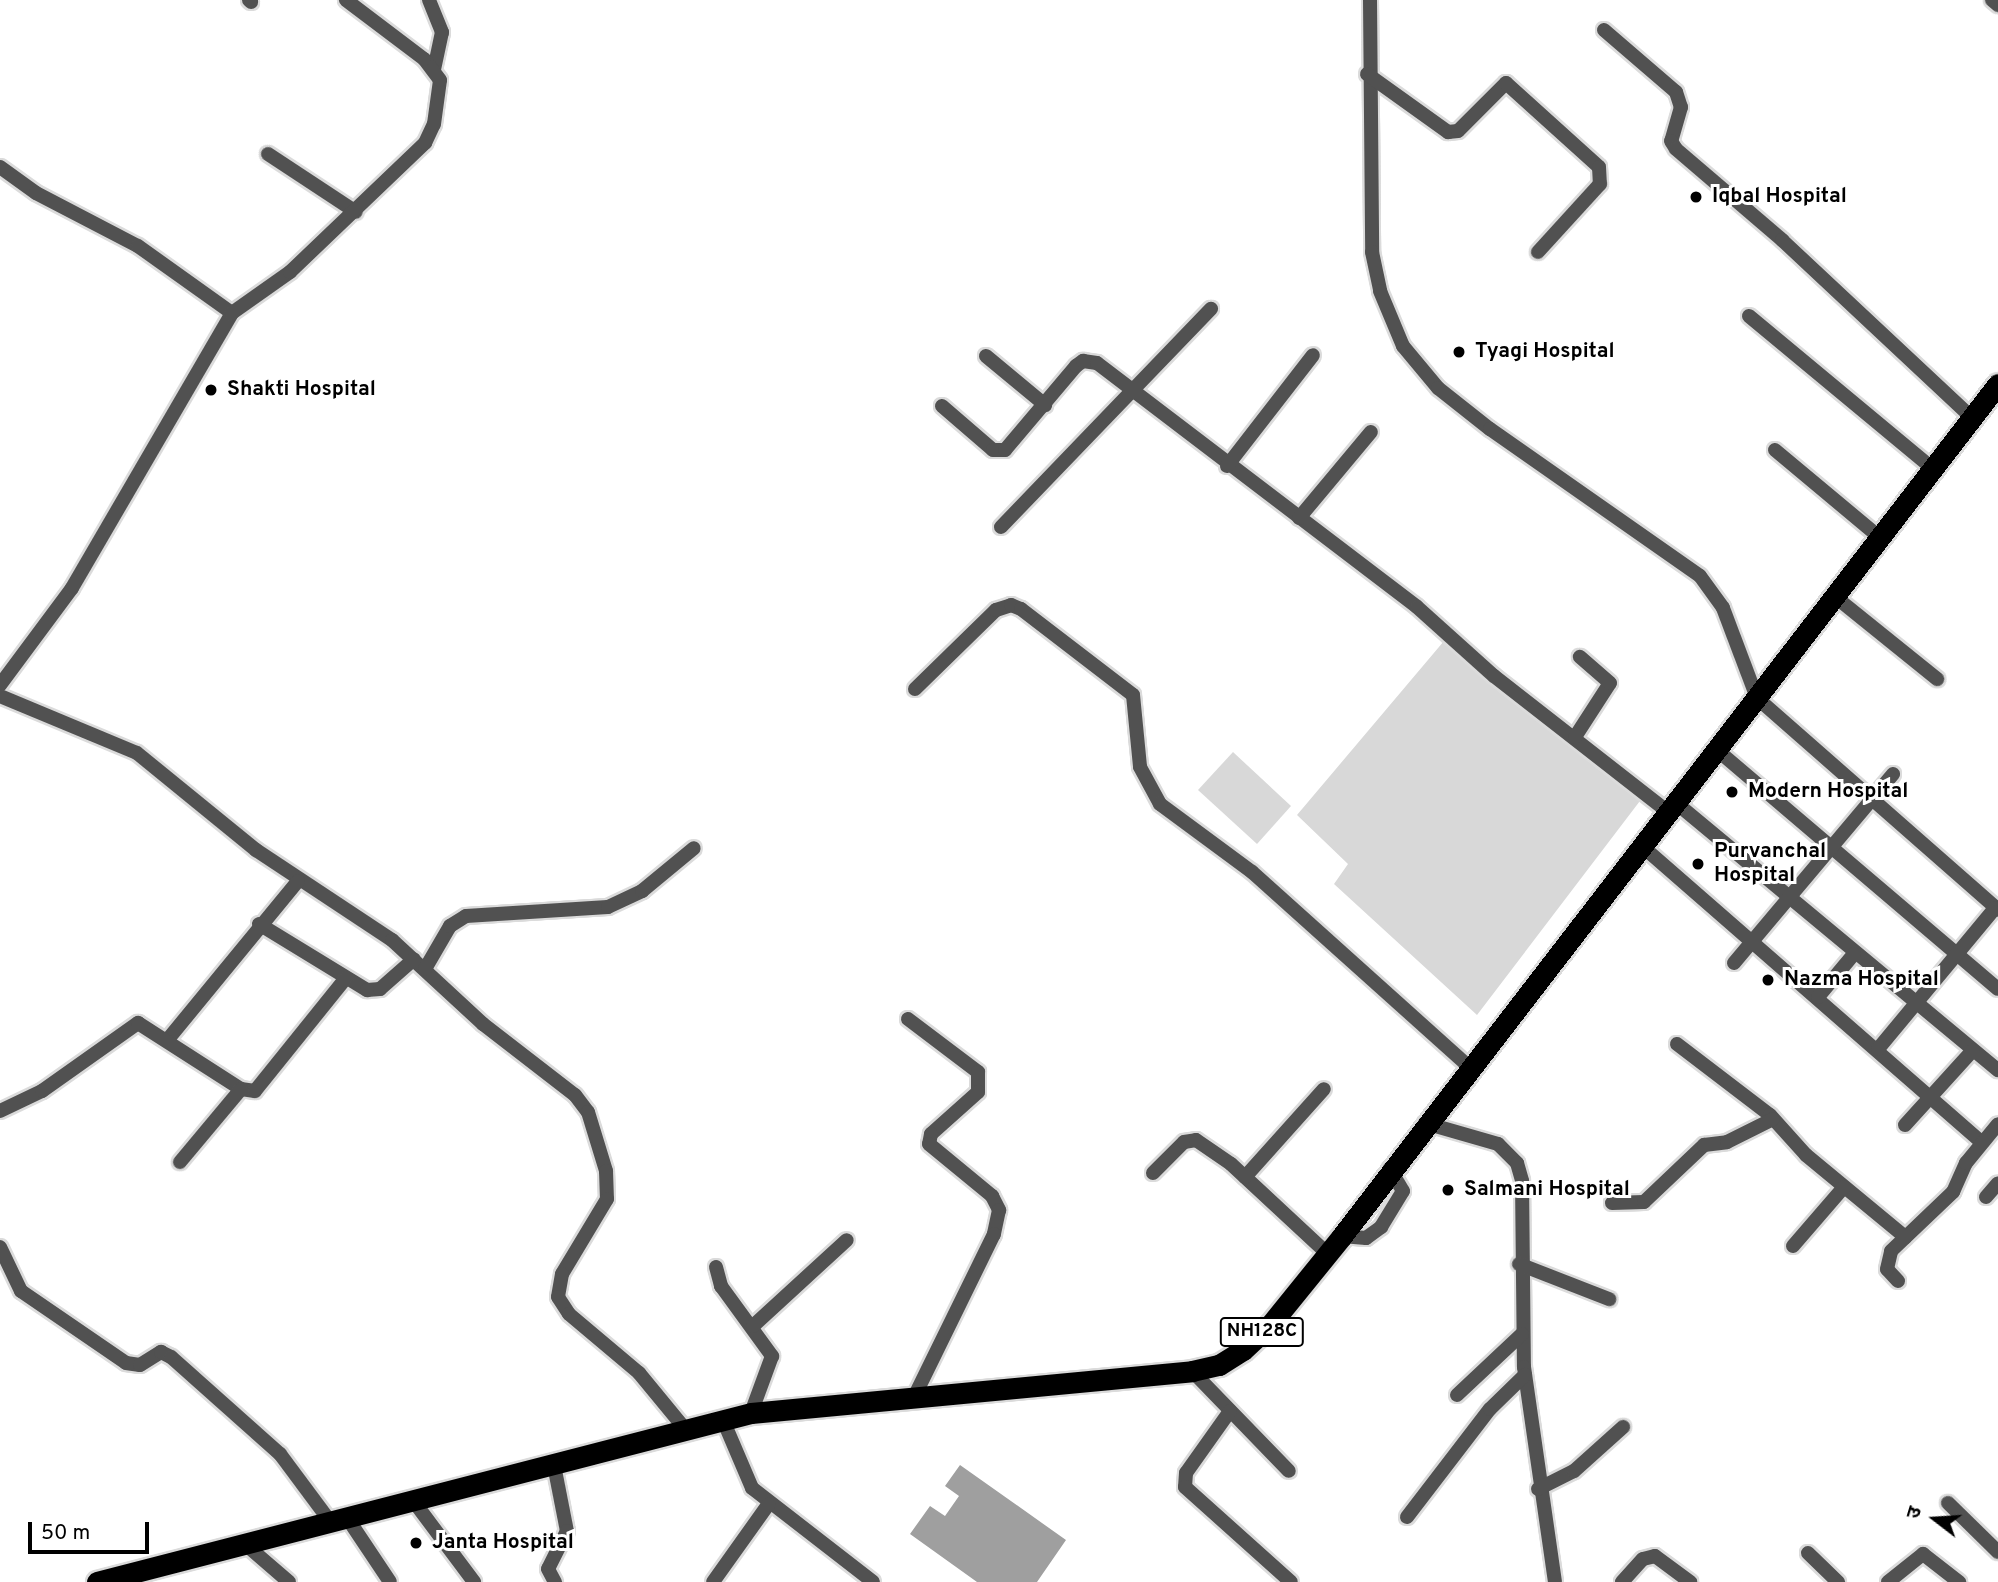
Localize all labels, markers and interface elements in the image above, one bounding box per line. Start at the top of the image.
place label: Iqbal Hospital [1712,184,1847,210]
marker: Iqbal Hospital [1686,187,1706,207]
place label: Tyagi Hospital [1475,339,1615,365]
marker: Tyagi Hospital [1449,342,1469,362]
place label: Shakti Hospital [227,377,376,403]
marker: Shakti Hospital [201,380,221,400]
place label: Modern Hospital [1748,779,1908,805]
marker: Modern Hospital [1722,782,1742,802]
place label: Purvanchal Hospital [1714,839,1826,889]
marker: Purvanchal Hospital [1688,854,1708,874]
place label: Nazma Hospital [1784,967,1939,993]
marker: Nazma Hospital [1758,970,1778,990]
place label: Salmani Hospital [1464,1177,1630,1203]
marker: Salmani Hospital [1438,1180,1458,1200]
road number: NH128C [1218,1316,1306,1348]
north arrow [1900,1484,1970,1554]
text: उ [1902,1504,1928,1522]
scale bar [32,1508,152,1552]
text: 50 m [41,1520,90,1547]
place label: Janta Hospital [432,1530,574,1556]
marker: Janta Hospital [406,1533,426,1553]

